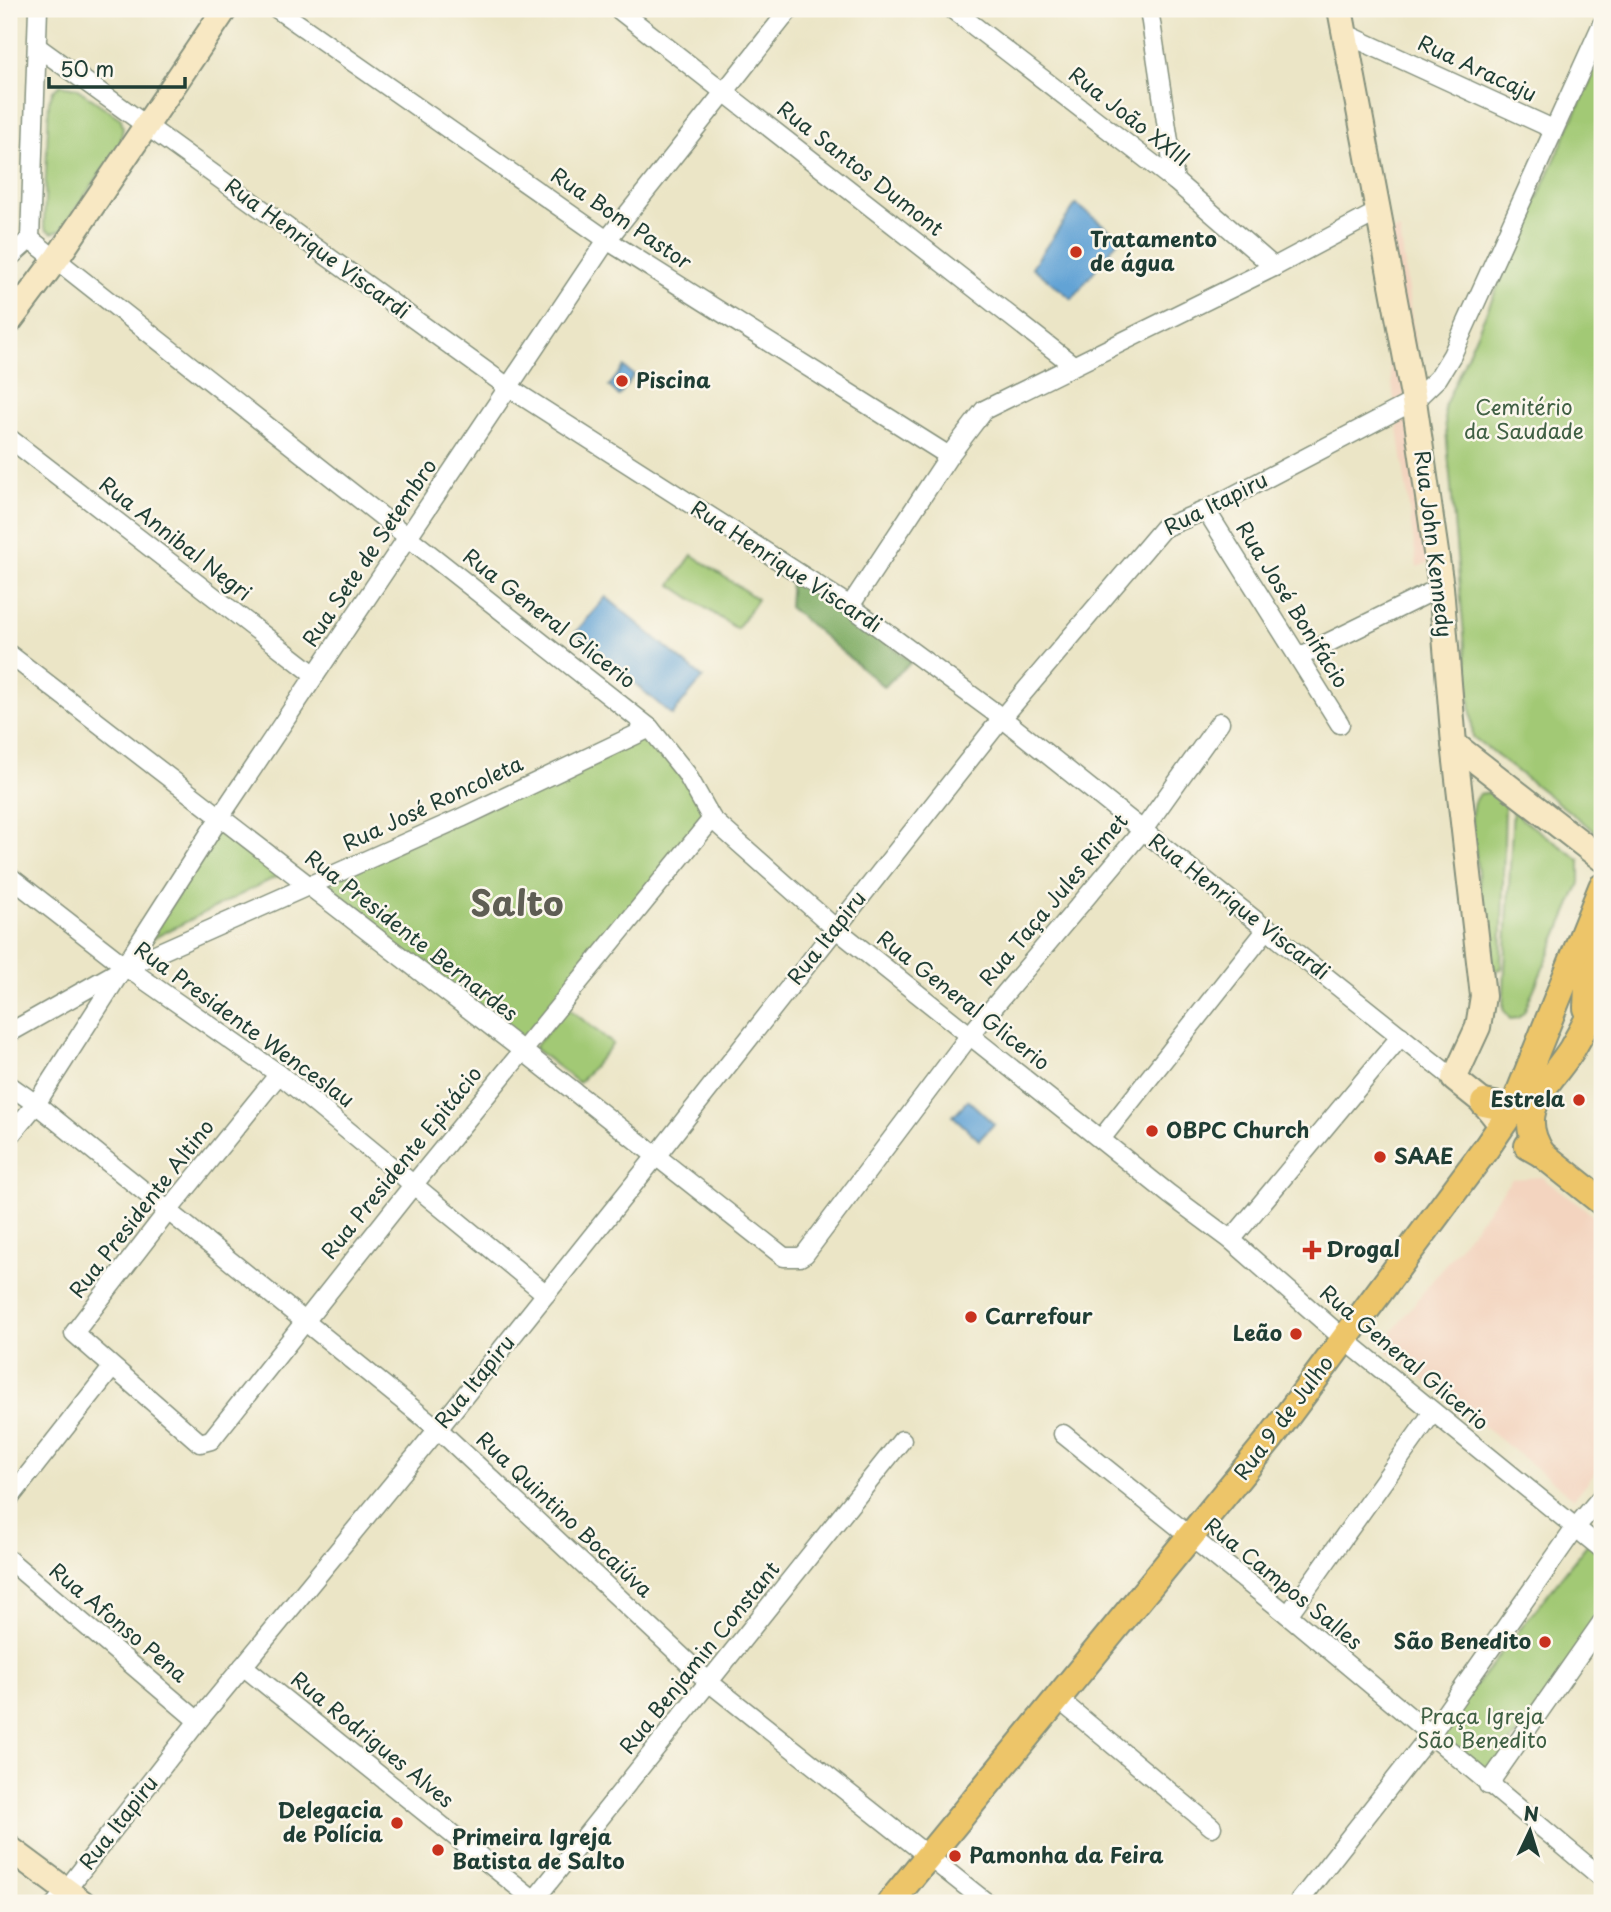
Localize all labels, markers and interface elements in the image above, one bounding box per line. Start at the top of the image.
street label: Rua Aracaju [1413,26,1543,109]
scale bar [49,46,186,90]
text: 50 m [60,52,114,84]
street label: Rua João XXIII [1063,58,1198,173]
street label: Rua Santos Dumont [771,92,951,243]
street label: Rua Bom Pastor [545,158,699,277]
street label: Rua Henrique Viscardi [219,169,418,326]
place label: Tratamento de água [1090,222,1217,278]
marker: Tratamento de água [1068,244,1084,260]
place label: Piscina [636,363,711,395]
marker: Piscina [614,373,630,389]
park label: Cemitério da Saudade [1464,390,1584,446]
street label: Rua John Kennedy [1408,448,1462,639]
street label: Rua Sete de Setembro [293,451,443,653]
street label: Rua Itapiru [1158,462,1272,542]
street label: Rua Annibal Negri [93,468,259,607]
street label: Rua Henrique Viscardi [685,491,889,639]
street label: Rua José Bonifácio [1229,514,1358,694]
street label: Rua General Glicerio [457,540,644,695]
street label: Rua José Roncoleta [337,746,528,858]
street label: Rua Taça Jules Rimet [970,805,1135,992]
street label: Rua Henrique Viscardi [1143,824,1338,986]
street label: Rua Presidente Bernardes [299,841,526,1028]
district label: Salto [470,875,564,928]
street label: Rua Itapiru [778,883,873,991]
street label: Rua General Glicerio [871,922,1058,1077]
street label: Rua Presidente Wenceslau [128,932,362,1114]
street label: Rua Presidente Epitácio [312,1058,489,1265]
place label: Estrela [1490,1082,1565,1114]
marker: Estrela [1571,1092,1587,1108]
street label: Rua Presidente Altino [60,1111,221,1304]
place label: OBPC Church [1166,1113,1309,1145]
marker: OBPC Church [1144,1123,1160,1139]
place label: SAAE [1394,1139,1454,1171]
marker: SAAE [1372,1149,1388,1165]
place label: Drogal [1326,1232,1400,1264]
marker: Drogal [1304,1242,1320,1258]
street label: Rua General Glicerio [1314,1276,1497,1437]
place label: Carrefour [985,1299,1093,1331]
marker: Carrefour [963,1309,979,1325]
place label: Leão [1233,1316,1282,1348]
marker: Leão [1288,1326,1304,1342]
street label: Rua Itapiru [426,1327,521,1435]
street label: Rua 9 de Julho [1225,1348,1340,1486]
street label: Rua Quintino Bocaiúva [470,1423,661,1604]
street label: Rua Campos Salles [1198,1509,1370,1656]
street label: Rua Benjamin Constant [611,1553,786,1760]
street label: Rua Afonso Pena [43,1554,195,1689]
place label: São Benedito [1394,1624,1531,1656]
marker: São Benedito [1537,1634,1553,1650]
street label: Rua Rodrigues Alves [285,1662,462,1814]
park label: Praça Igreja São Benedito [1417,1699,1547,1755]
street label: Rua Itapiru [70,1768,165,1876]
place label: Delegacia de Polícia [277,1793,384,1849]
north arrow [1496,1797,1566,1867]
text: N [1523,1799,1540,1828]
marker: Delegacia de Polícia [389,1815,405,1831]
place label: Primeira Igreja Batista de Salto [452,1820,625,1876]
place label: Pamonha da Feira [969,1838,1164,1870]
marker: Primeira Igreja Batista de Salto [430,1842,446,1858]
marker: Pamonha da Feira [947,1848,963,1864]

